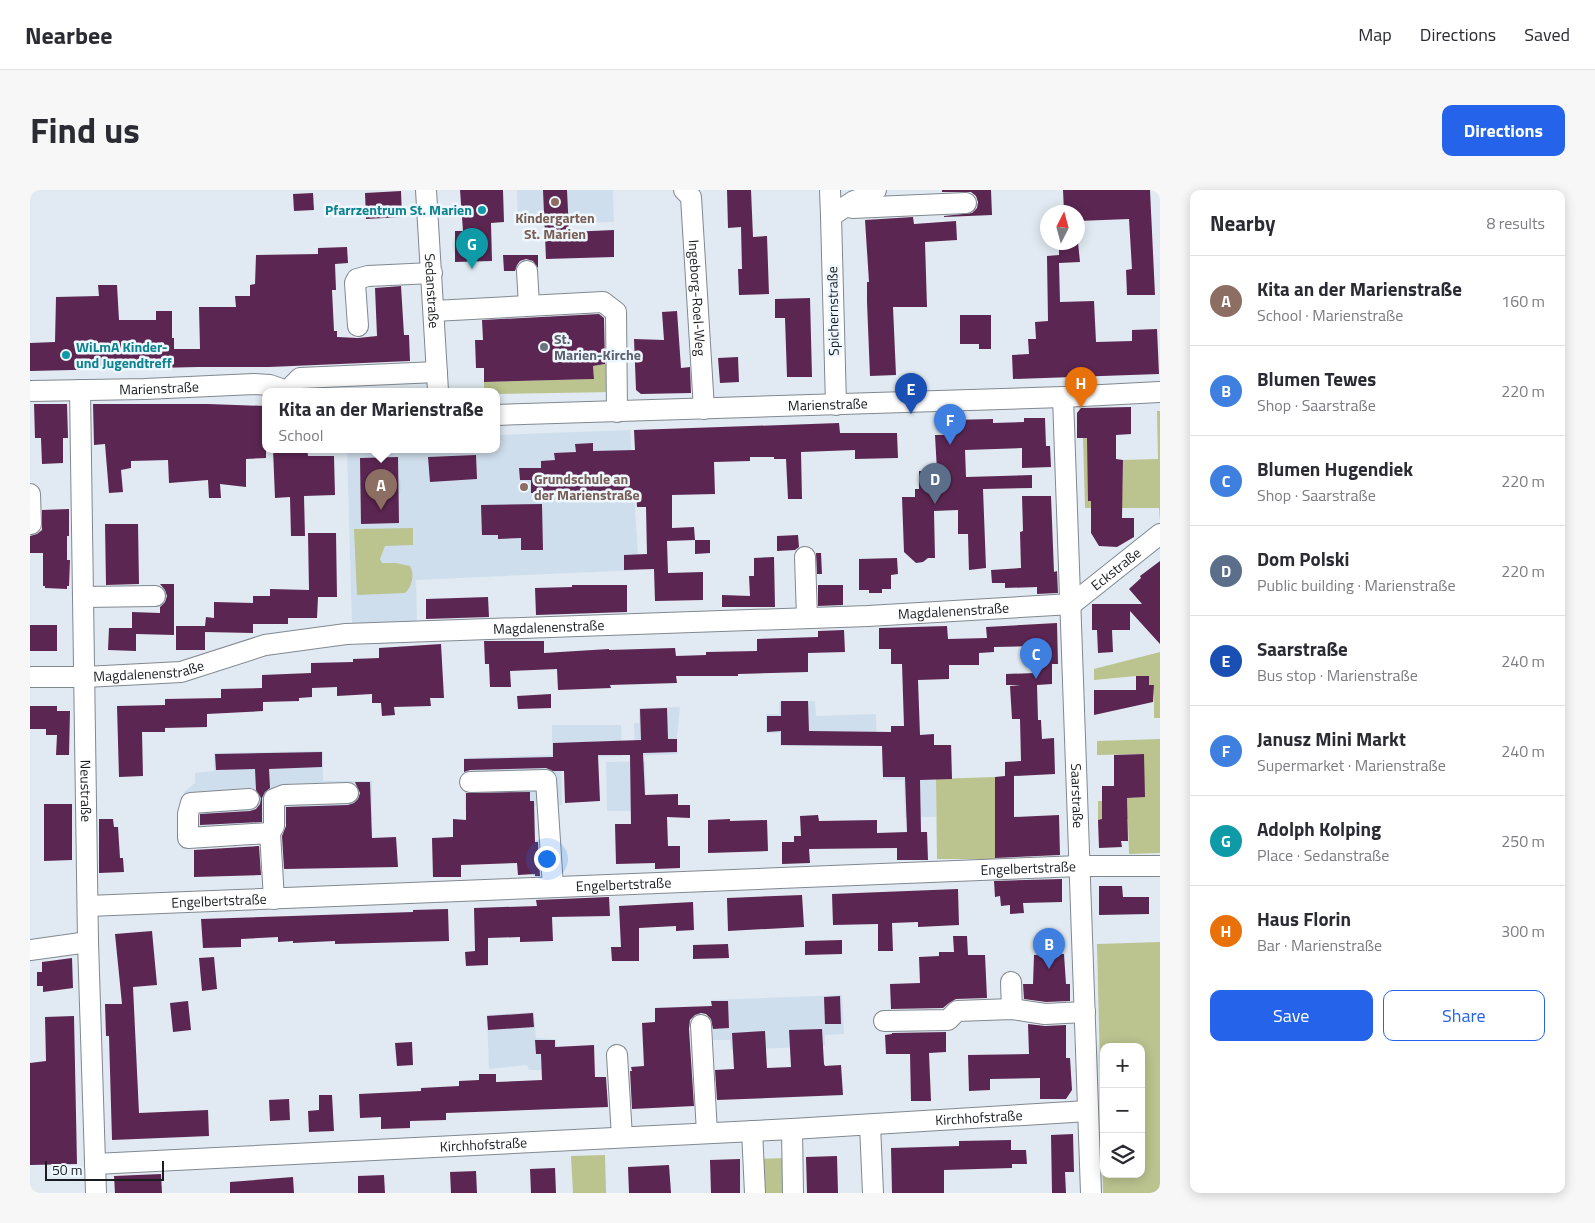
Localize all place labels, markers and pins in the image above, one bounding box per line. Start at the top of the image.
marker: Kindergarten St. Marien [549,196,561,208]
place label: Pfarrzentrum St. Marien [325,199,472,220]
marker: Pfarrzentrum St. Marien [476,204,488,216]
place label: Kindergarten St. Marien [515,207,595,244]
pin: G [456,228,488,269]
place label: St. Marien-Kirche [554,328,641,365]
place label: WiLmA Kinder- und Jugendtreff [76,336,172,373]
marker: St. Marien-Kirche [538,341,550,353]
marker: WiLmA Kinder- und Jugendtreff [60,349,72,361]
pin: H [1065,367,1097,408]
pin: E [895,373,927,414]
pin: F [934,404,966,445]
pin: D [919,463,951,504]
place label: Grundschule an der Marienstraße [534,468,640,505]
pin: A [365,469,397,510]
marker: Grundschule an der Marienstraße [518,481,530,493]
pin: C [1020,638,1052,679]
pin: B [1033,928,1065,969]

